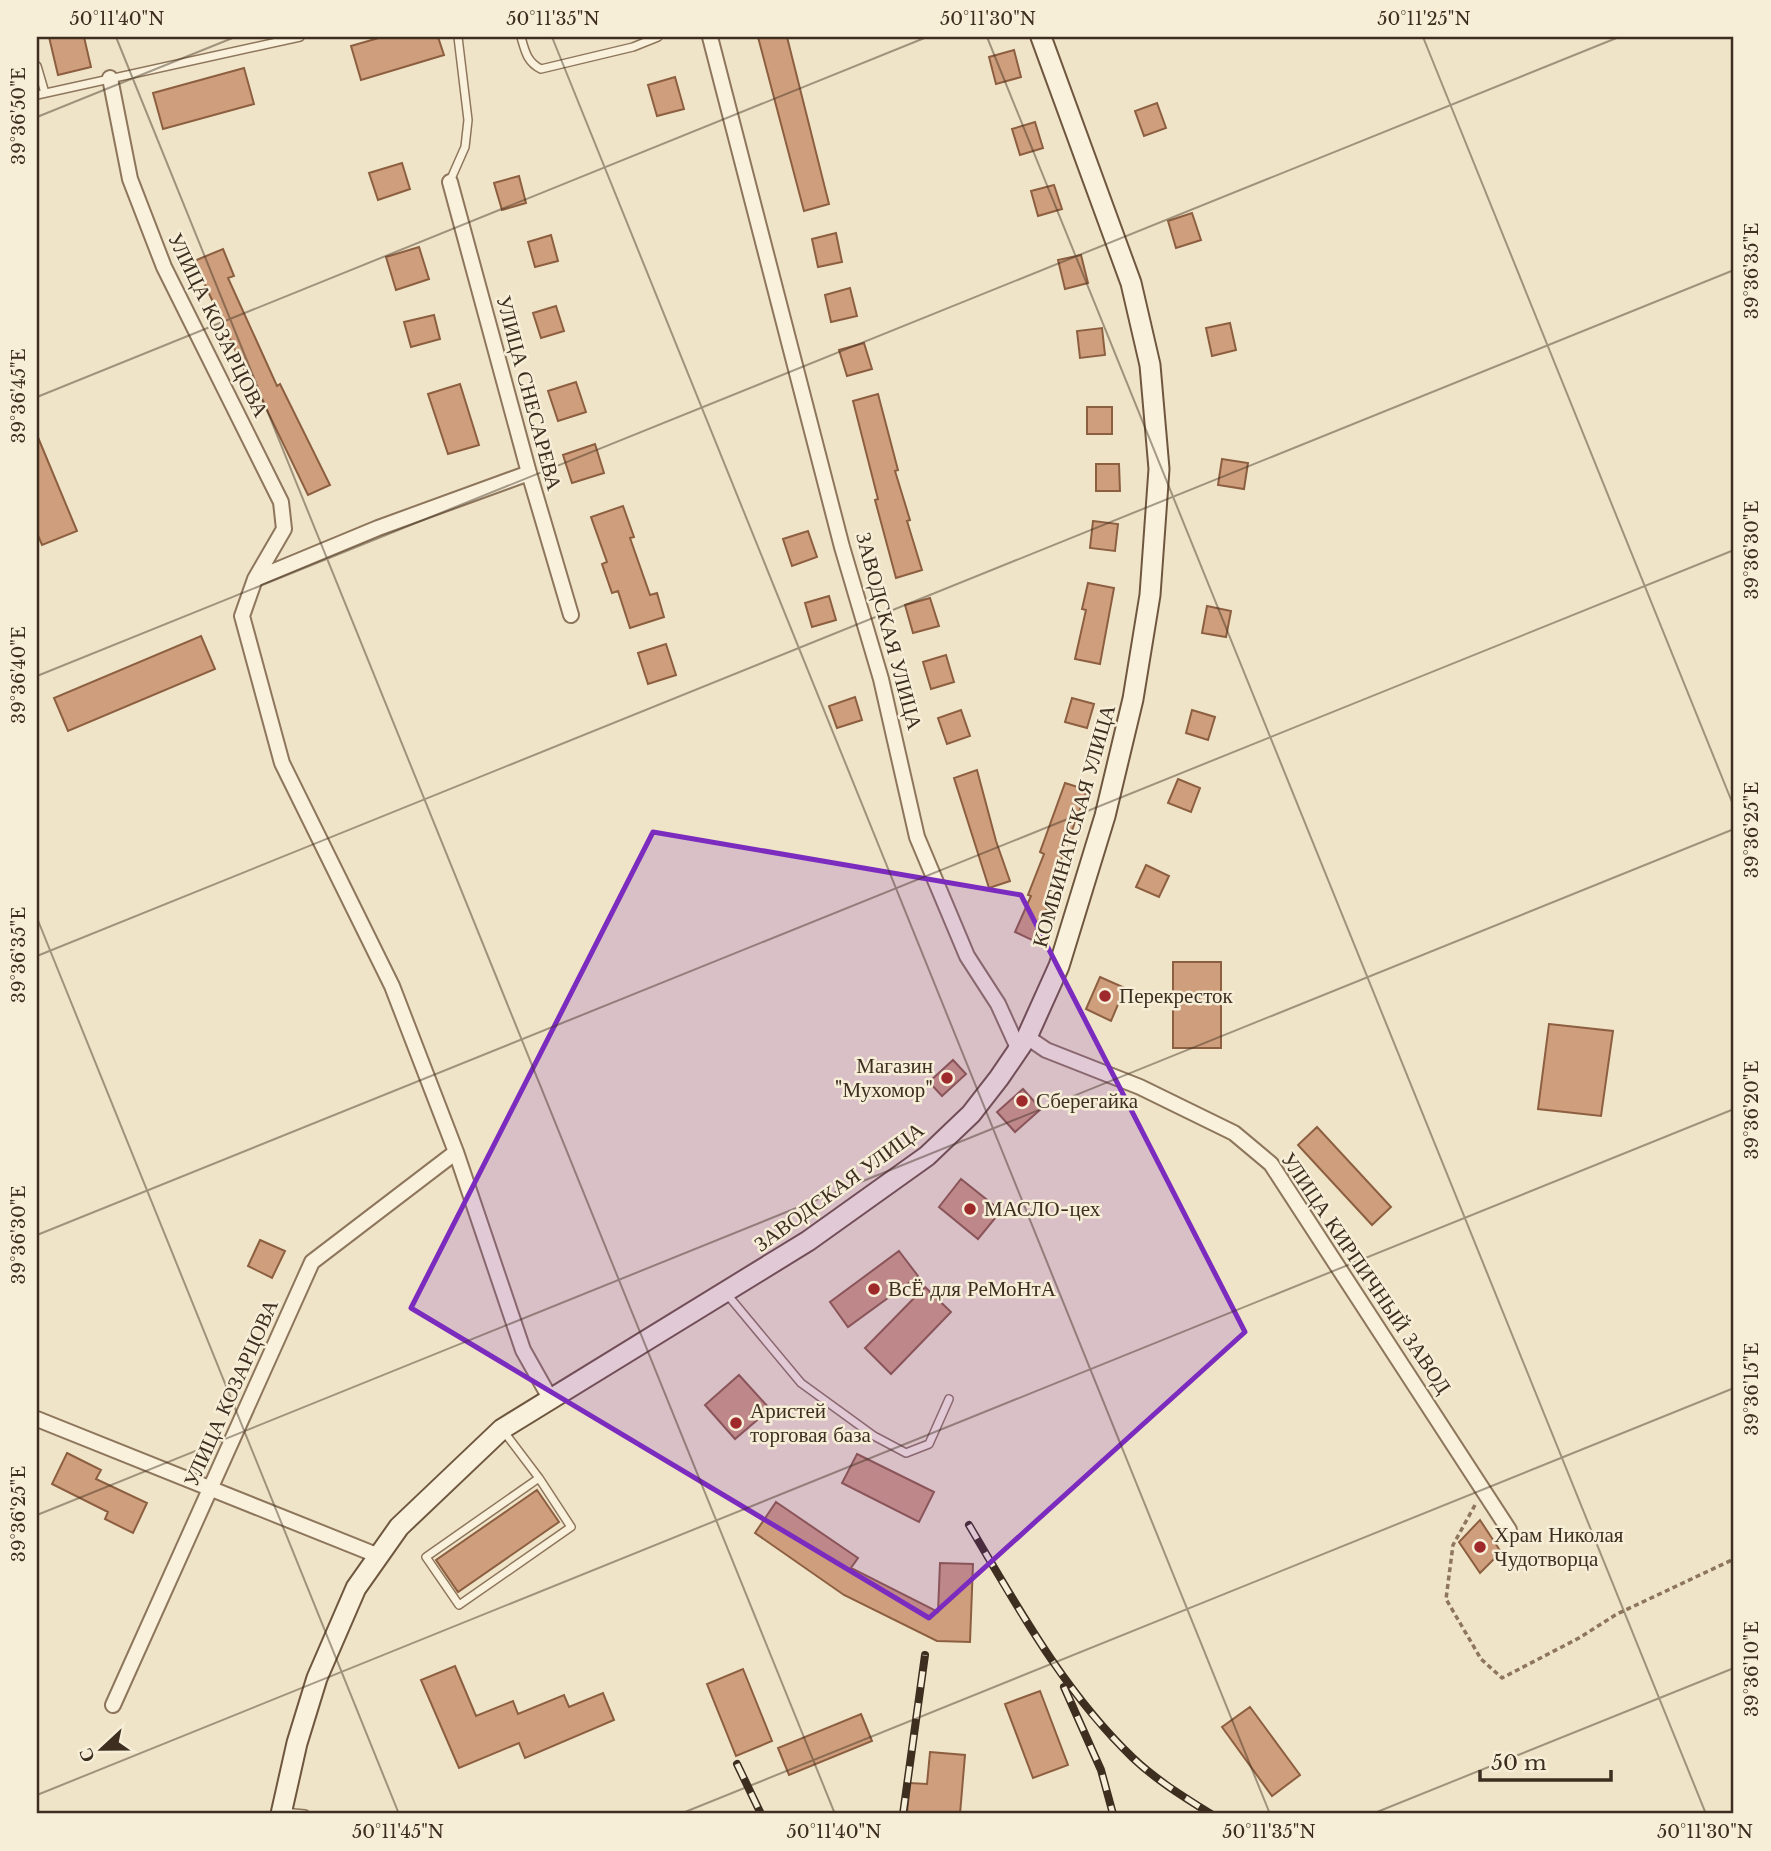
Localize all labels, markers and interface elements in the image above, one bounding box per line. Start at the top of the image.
text: 50°11'40"N [70,8,164,30]
text: 50°11'35"N [506,8,600,30]
text: 50°11'30"N [940,8,1036,30]
text: 50°11'25"N [1377,8,1471,30]
text: 39°36'50"E [8,67,30,165]
text: 39°36'35"E [1741,223,1763,319]
street label: УЛИЦА КОЗАРЦОВА [162,228,274,422]
street label: УЛИЦА СНЕСАРЕВА [490,293,568,494]
text: 39°36'45"E [8,348,30,444]
text: 39°36'30"E [1741,500,1763,600]
street label: ЗАВОДСКАЯ УЛИЦА [850,529,928,733]
text: 39°36'40"E [8,626,30,724]
street label: КОМБИНАТСКАЯ УЛИЦА [1027,701,1121,950]
text: 39°36'25"E [1741,782,1763,878]
text: 39°36'35"E [8,907,30,1003]
place label: Перекресток [1119,983,1234,1009]
marker: Перекресток [1097,988,1113,1004]
place label: Магазин "Мухомор" [835,1053,933,1103]
text: 39°36'20"E [1741,1060,1763,1160]
marker: Магазин "Мухомор" [939,1070,955,1086]
place label: Сберегайка [1036,1088,1139,1114]
marker: Сберегайка [1014,1093,1030,1109]
street label: ЗАВОДСКАЯ УЛИЦА [749,1116,930,1257]
street label: УЛИЦА КИРПИЧНЫЙ ЗАВОД [1275,1147,1457,1399]
text: 39°36'30"E [8,1185,30,1285]
place label: МАСЛО-цех [984,1196,1101,1222]
marker: МАСЛО-цех [962,1201,978,1217]
place label: ВсЁ для РеМоНтА [888,1276,1057,1302]
marker: ВсЁ для РеМоНтА [866,1281,882,1297]
street label: УЛИЦА КОЗАРЦОВА [178,1295,284,1491]
text: 39°36'15"E [1741,1342,1763,1436]
place label: Аристей торговая база [750,1398,871,1448]
marker: Аристей торговая база [728,1415,744,1431]
text: 39°36'25"E [8,1466,30,1562]
place label: Храм Николая Чудотворца [1494,1522,1624,1572]
marker: Храм Николая Чудотворца [1472,1539,1488,1555]
text: 39°36'10"E [1741,1621,1763,1717]
north arrow [66,1714,136,1784]
scale bar [1480,1739,1612,1783]
text: С [73,1745,100,1766]
text: 50 m [1491,1750,1547,1776]
text: 50°11'45"N [352,1821,444,1843]
text: 50°11'40"N [787,1821,881,1843]
text: 50°11'35"N [1222,1821,1316,1843]
text: 50°11'30"N [1657,1821,1753,1843]

